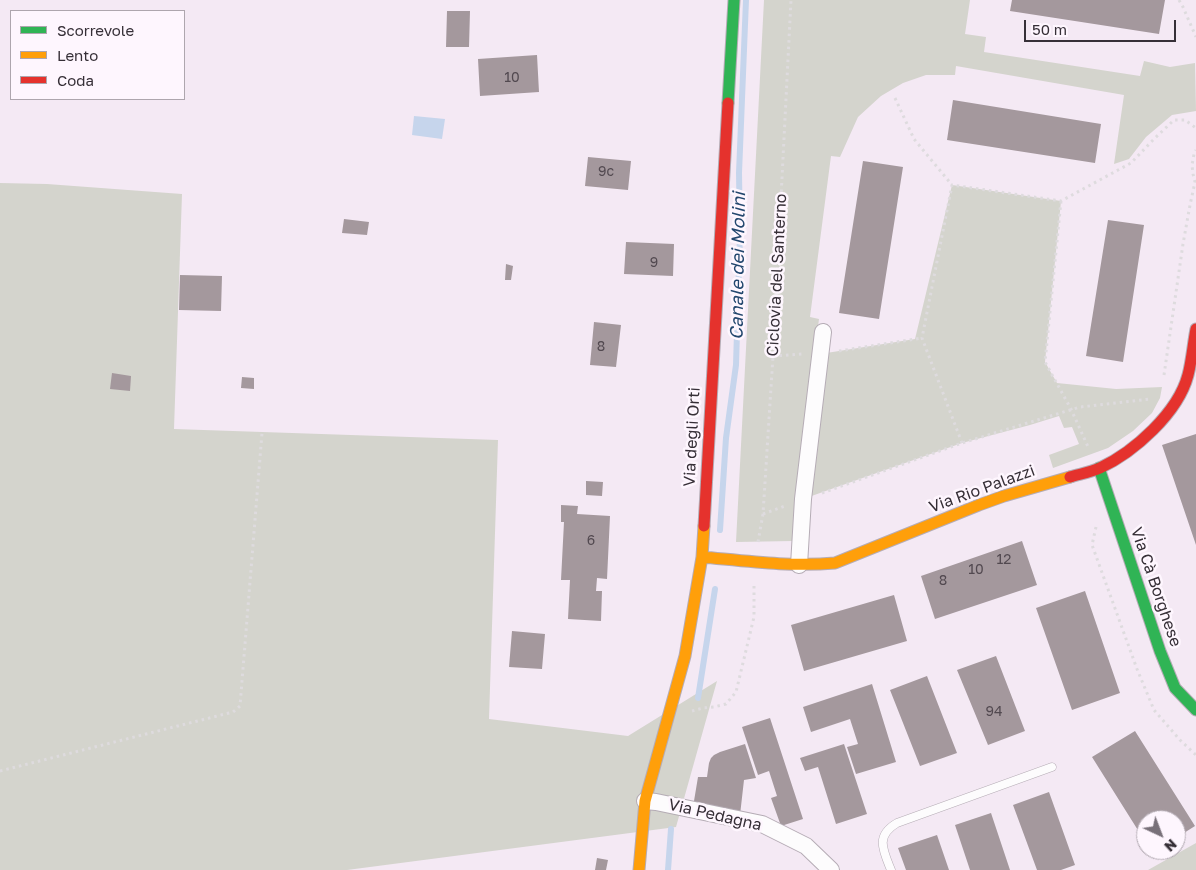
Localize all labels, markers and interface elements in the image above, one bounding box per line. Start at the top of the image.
legend [10,10,185,100]
scale bar [1026,10,1178,42]
text: 50 m [1032,20,1067,38]
text: Scorrevole [57,21,134,39]
text: Lento [57,46,98,64]
house number: 10 [504,70,520,86]
text: Coda [57,71,94,89]
house number: 9c [598,164,614,180]
water label: Canale dei Molini [726,192,750,340]
street label: Ciclovia del Santerno [763,193,791,357]
house number: 9 [650,255,658,271]
house number: 8 [597,339,605,355]
street label: Via degli Orti [680,387,704,487]
street label: Via Rio Palazzi [927,461,1037,517]
street label: Via Cà Borghese [1127,525,1185,649]
house number: 6 [587,533,595,549]
house number: 12 [997,552,1011,568]
house number: 10 [968,562,984,578]
house number: 8 [939,573,947,589]
house number: 94 [985,704,1003,720]
street label: Via Pedagna [666,795,764,835]
north arrow [1136,810,1186,860]
text: N [1161,836,1181,855]

